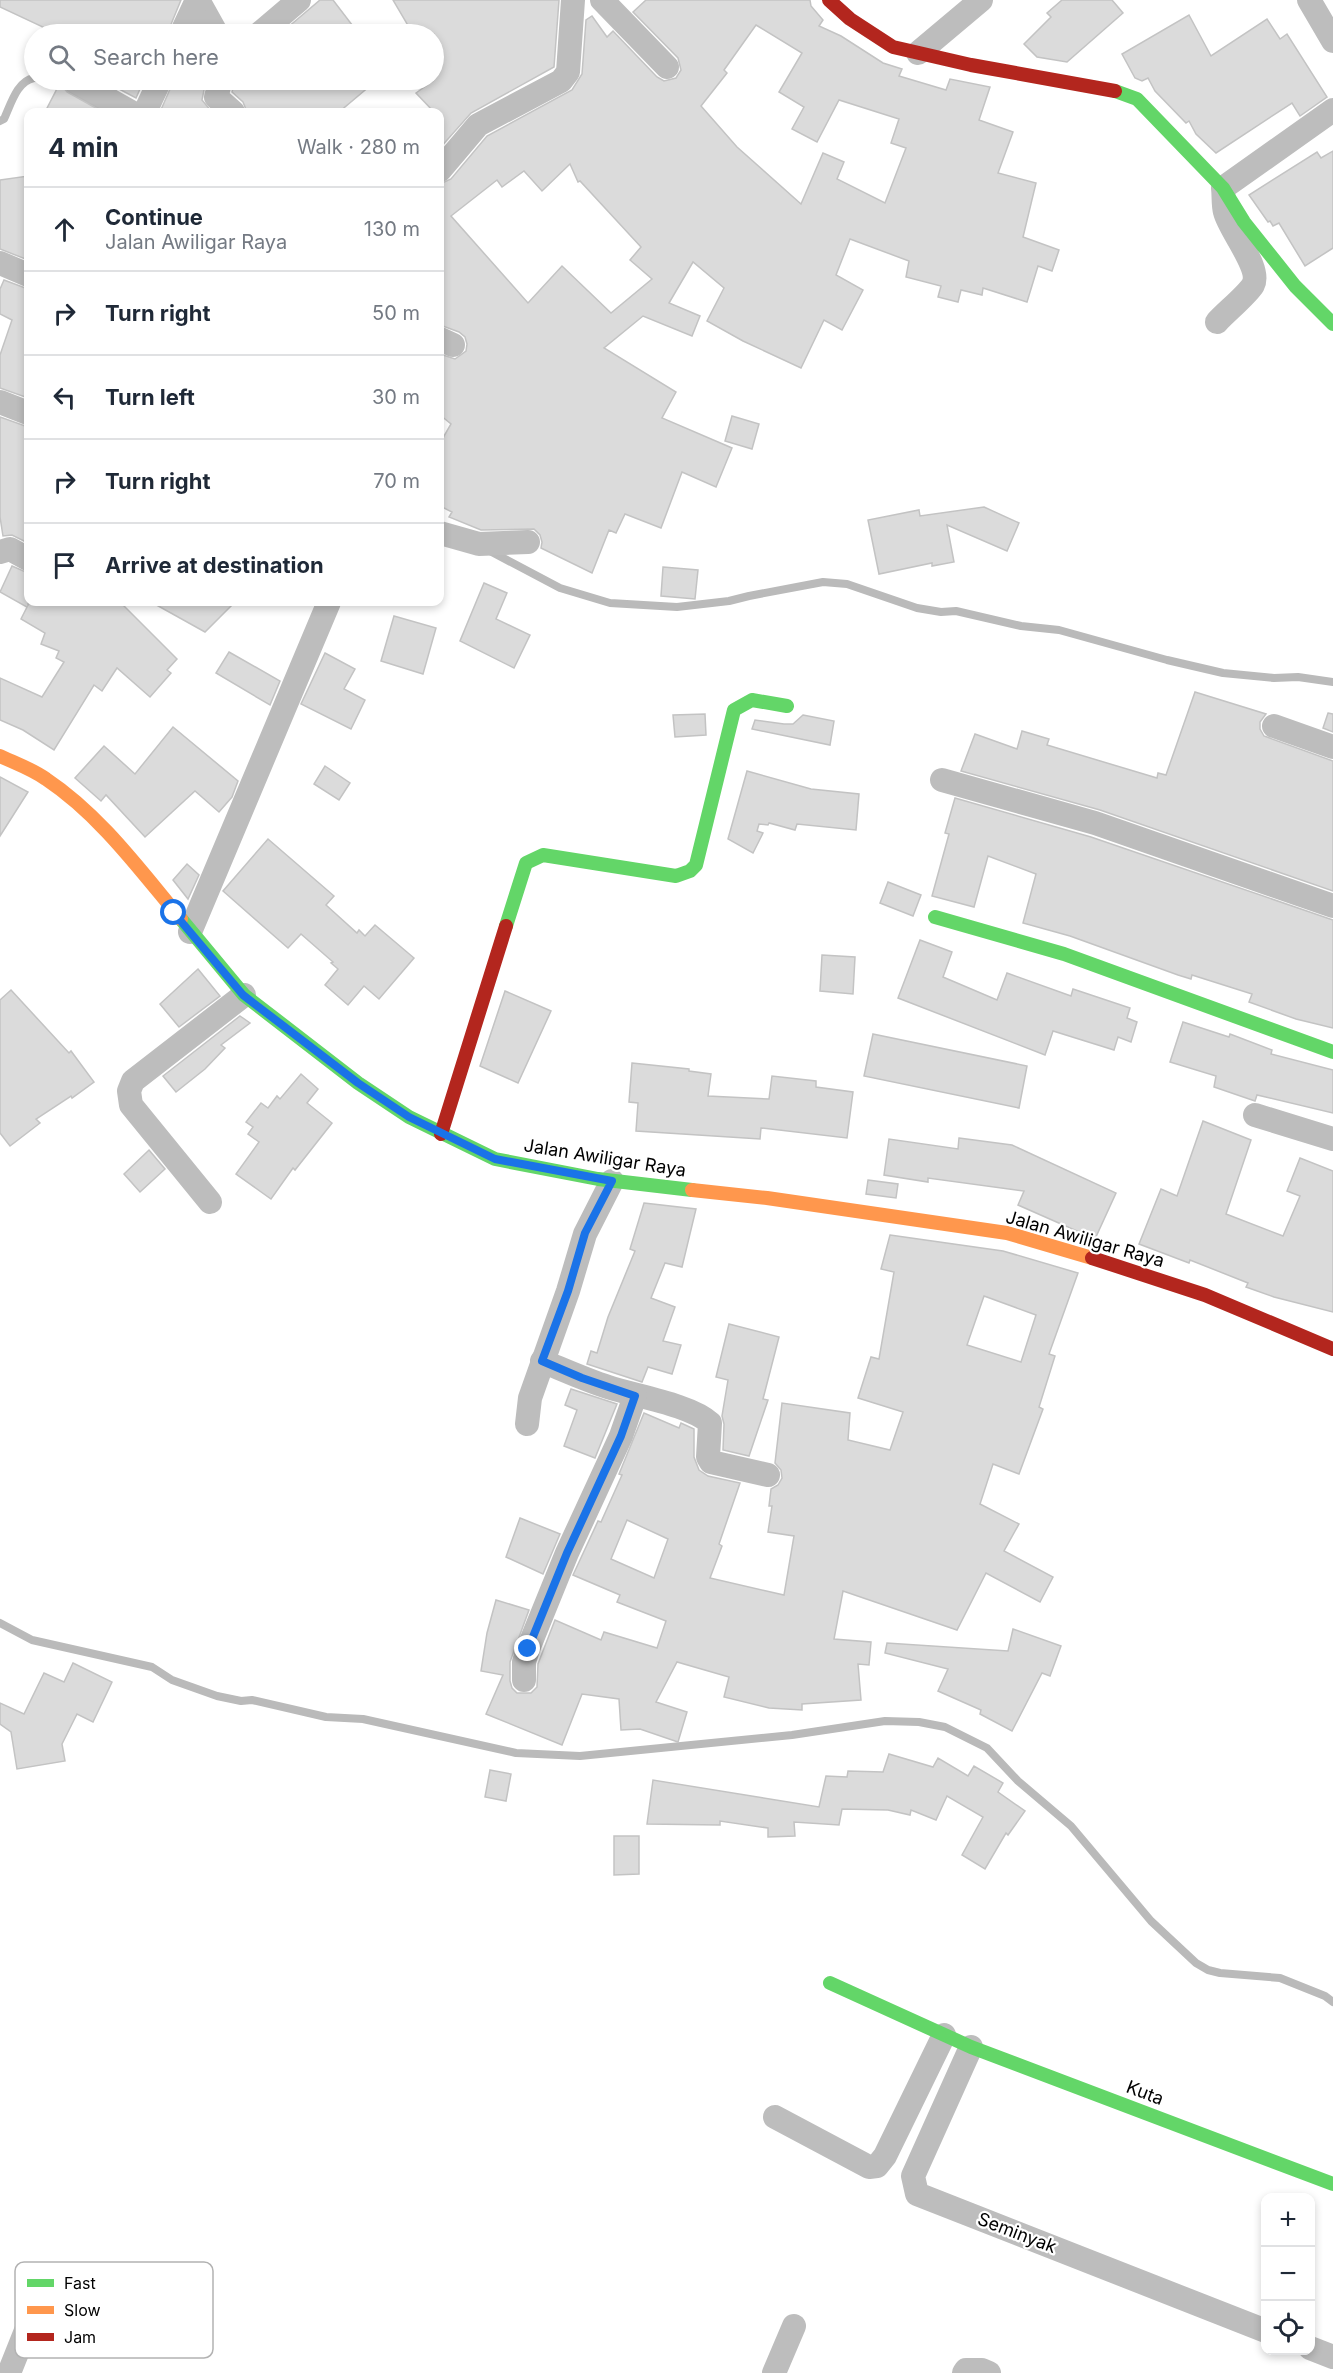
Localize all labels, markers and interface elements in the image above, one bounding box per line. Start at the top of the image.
search box [24,24,444,90]
icon: search [45,41,78,74]
text: Search here [93,44,219,70]
text: 4 min [48,132,119,163]
text: Walk · 280 m [297,135,420,159]
text: Continue [105,204,203,230]
icon: ahead [48,213,81,246]
text: 130 m [364,217,420,241]
text: Jalan Awiligar Raya [105,230,287,254]
icon: right [48,297,81,330]
text: Turn right [105,300,211,326]
text: 50 m [372,301,420,325]
icon: left [48,381,81,414]
text: Turn left [105,384,195,410]
text: 30 m [372,385,420,409]
icon: right [48,465,81,498]
text: Turn right [105,468,211,494]
text: 70 m [373,469,420,493]
icon: arrive [48,549,81,582]
text: Arrive at destination [105,552,324,578]
route start [160,899,186,925]
street label: Jalan Awiligar Raya [522,1134,688,1181]
street label: Jalan Awiligar Raya [1003,1206,1167,1271]
route end [514,1635,540,1661]
street label: Kuta [1124,2076,1167,2109]
map controls [1261,2193,1315,2355]
button: + [1261,2193,1315,2247]
street label: Seminyak [975,2208,1060,2257]
button: − [1261,2247,1315,2301]
legend [15,2262,213,2358]
text: Fast [64,2273,96,2293]
text: Slow [64,2300,101,2320]
button: locate [1261,2301,1315,2355]
text: Jam [64,2327,96,2347]

